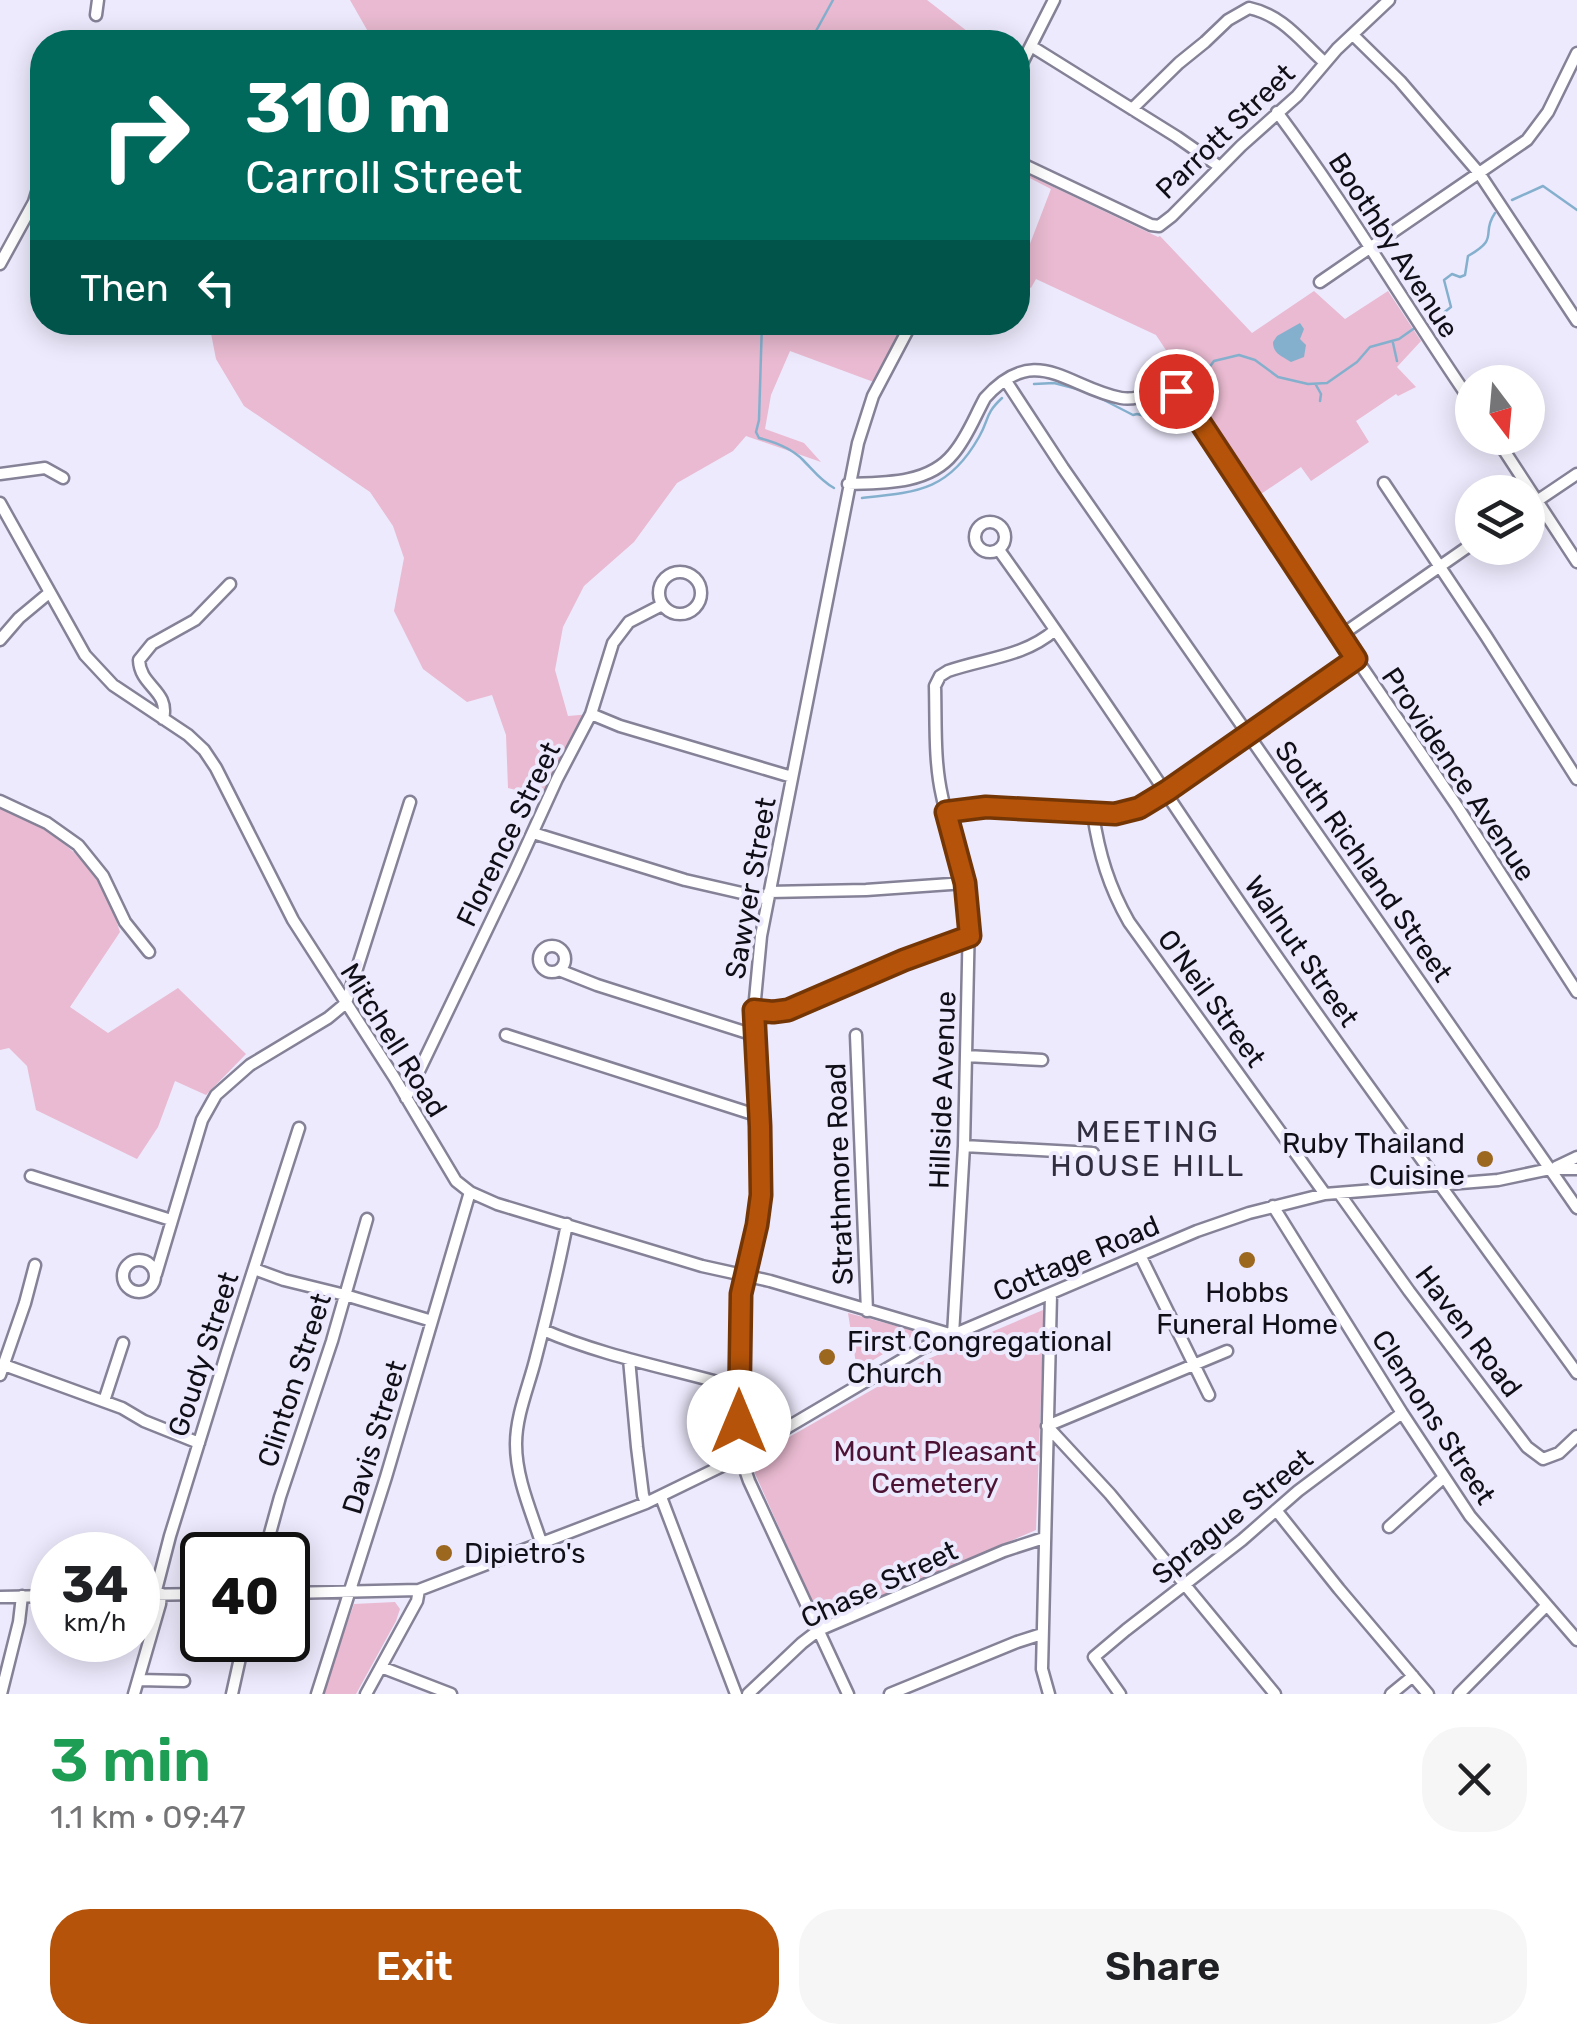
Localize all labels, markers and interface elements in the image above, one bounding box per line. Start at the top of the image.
street label: Parrott Street [1149,57,1302,206]
text: 310 m [245,67,452,150]
icon: right [80,70,210,200]
street label: Boothby Avenue [1322,147,1466,344]
text: Carroll Street [245,151,522,204]
icon: left [189,260,244,315]
text: Then [80,265,169,311]
pin [1134,349,1219,434]
icon: arrive [1149,364,1204,419]
north arrow [1455,365,1545,455]
map controls [1455,365,1545,565]
button: layers [1455,475,1545,565]
street label: Providence Avenue [1375,661,1542,887]
street label: South Richland Street [1268,734,1459,988]
street label: Florence Street [450,737,567,932]
street label: Sawyer Street [718,795,783,981]
street label: Walnut Street [1237,869,1366,1033]
street label: O'Neil Street [1151,923,1272,1073]
street label: Mitchell Road [333,957,454,1123]
street label: Hillside Avenue [923,991,962,1190]
street label: Strathmore Road [819,1062,860,1286]
district label: MEETING HOUSE HILL [1050,1114,1246,1184]
place label: Ruby Thailand Cuisine [1282,1127,1465,1192]
marker: Ruby Thailand Cuisine [1474,1148,1496,1170]
street label: Cottage Road [988,1209,1164,1308]
marker: Hobbs Funeral Home [1236,1249,1258,1271]
street label: Haven Road [1408,1259,1529,1404]
street label: Goudy Street [161,1268,246,1441]
place label: Hobbs Funeral Home [1156,1276,1338,1341]
street label: Clinton Street [251,1289,338,1471]
street label: Clemons Street [1365,1324,1502,1511]
place label: First Congregational Church [847,1325,1112,1390]
marker: First Congregational Church [816,1346,838,1368]
street label: Davis Street [335,1356,413,1518]
position arrow [687,1370,791,1474]
park label: Mount Pleasant Cemetery [833,1435,1037,1500]
street label: Sprague Street [1145,1442,1319,1591]
speed limit sign: 40 [180,1532,310,1662]
street label: Chase Street [796,1534,963,1635]
place label: Dipietro's [464,1537,585,1570]
marker: Dipietro's [433,1542,455,1564]
text: 34 [61,1555,129,1615]
text: km/h [64,1608,126,1637]
text: 3 min [50,1725,211,1796]
button: close [1422,1727,1527,1832]
text: 1.1 km · 09:47 [50,1798,246,1836]
button: Exit [50,1909,779,2024]
button: Share [799,1909,1527,2024]

